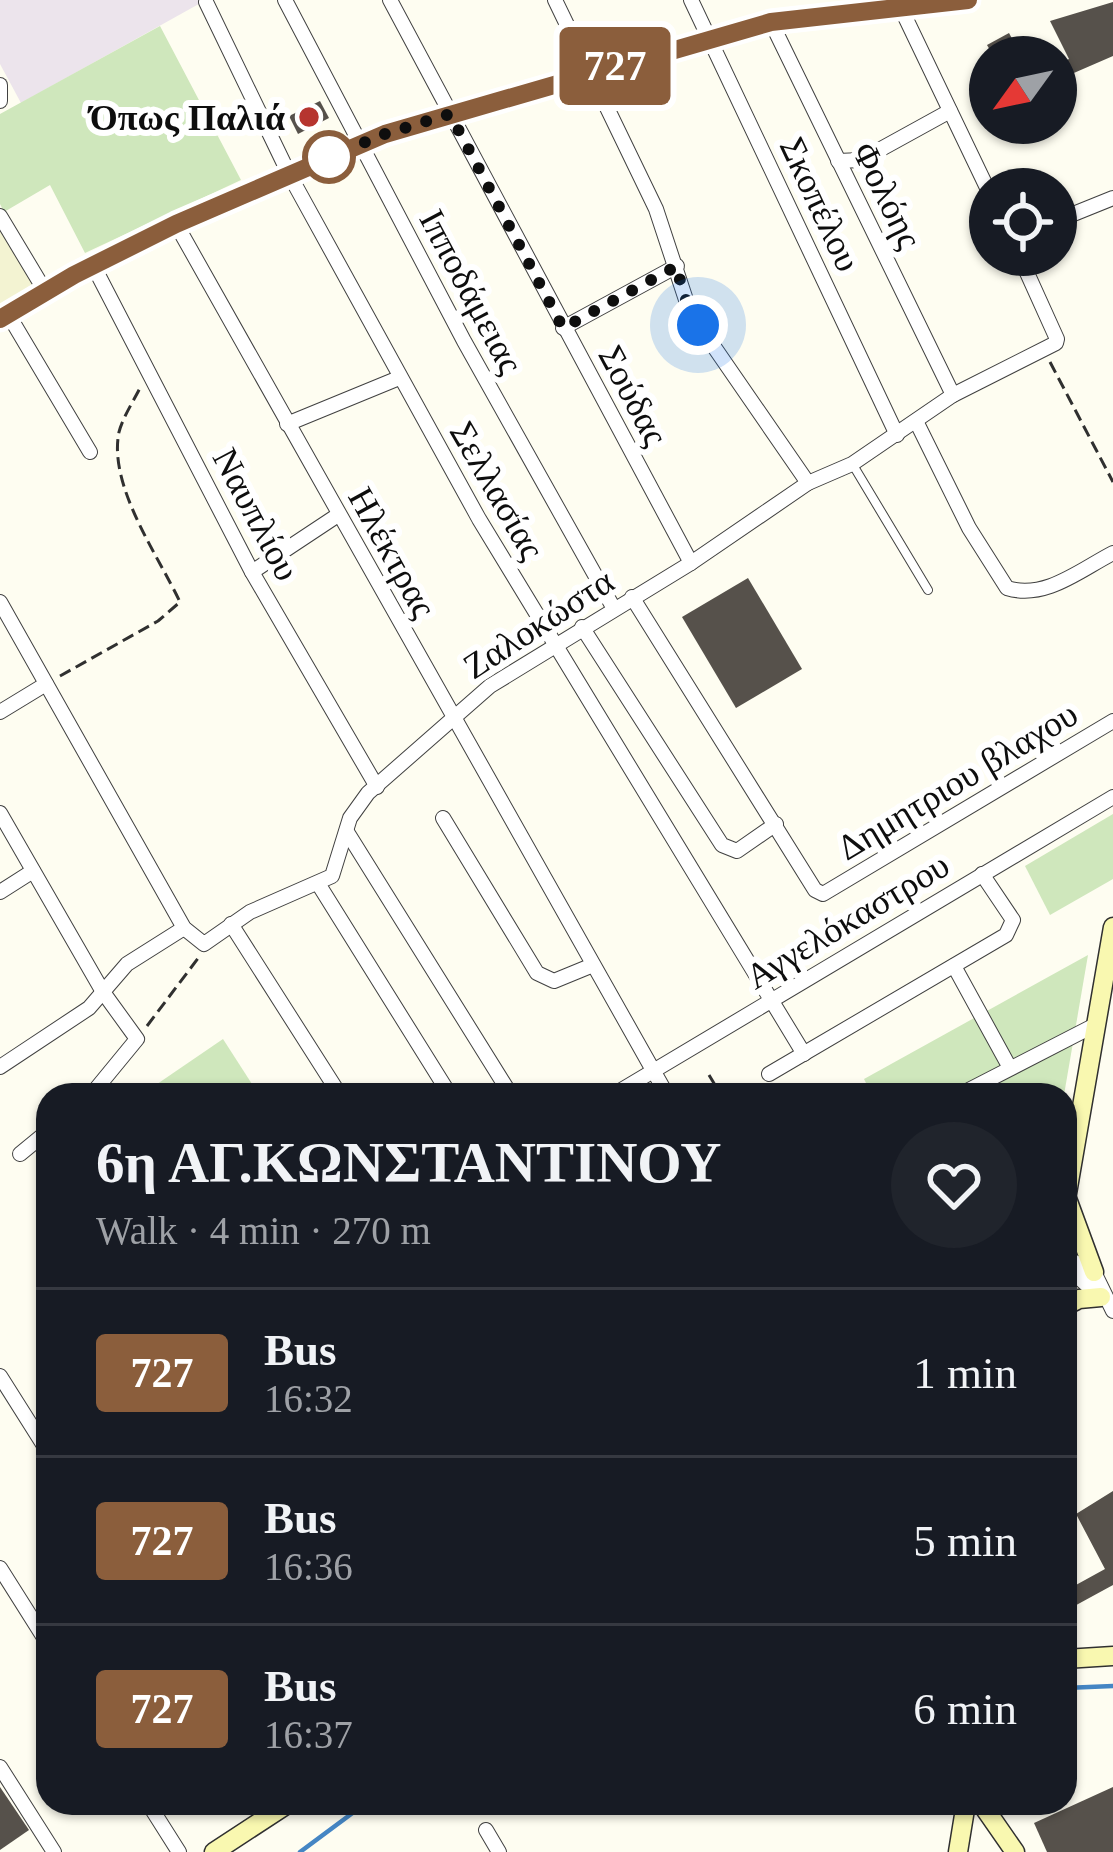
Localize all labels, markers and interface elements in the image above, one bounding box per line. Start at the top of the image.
line badge: 727 [546,27,684,105]
north arrow [969,36,1077,144]
map controls [969,36,1077,276]
text: 727 [584,43,647,89]
place label: Όπως Παλιά [87,98,285,138]
marker: Όπως Παλιά [296,104,322,130]
street label: Σκοπέλου [772,131,868,278]
unlabelled marker [304,132,354,182]
street label: Φολόης [844,136,930,255]
button: locate [969,168,1077,276]
street label: Ιπποδάμειας [411,203,531,380]
your location [668,295,728,355]
street label: Σούδας [590,339,676,452]
street label: Σελλασίας [442,415,552,566]
street label: Ναυπλίου [205,442,308,587]
street label: Ηλέκτρας [340,481,444,624]
street label: Ζαλοκώστα [456,561,621,687]
street label: Δημητριου βλαχου [830,693,1085,868]
street label: Αγγελόκαστρου [739,845,956,997]
button: heart [891,1122,1017,1248]
text: 6η ΑΓ.ΚΩΝΣΤΑΝΤΙΝΟΥ [96,1131,721,1194]
text: Walk · 4 min · 270 m [96,1209,431,1252]
text: Bus [264,1325,337,1375]
text: 1 min [913,1348,1017,1398]
text: 727 [131,1350,194,1396]
text: 16:32 [264,1377,353,1420]
text: Bus [264,1493,337,1543]
text: 5 min [913,1516,1017,1566]
text: 727 [131,1518,194,1564]
text: 16:36 [264,1545,353,1588]
text: Bus [264,1661,337,1711]
text: 6 min [913,1684,1017,1734]
text: 727 [131,1686,194,1732]
text: 16:37 [264,1713,353,1756]

